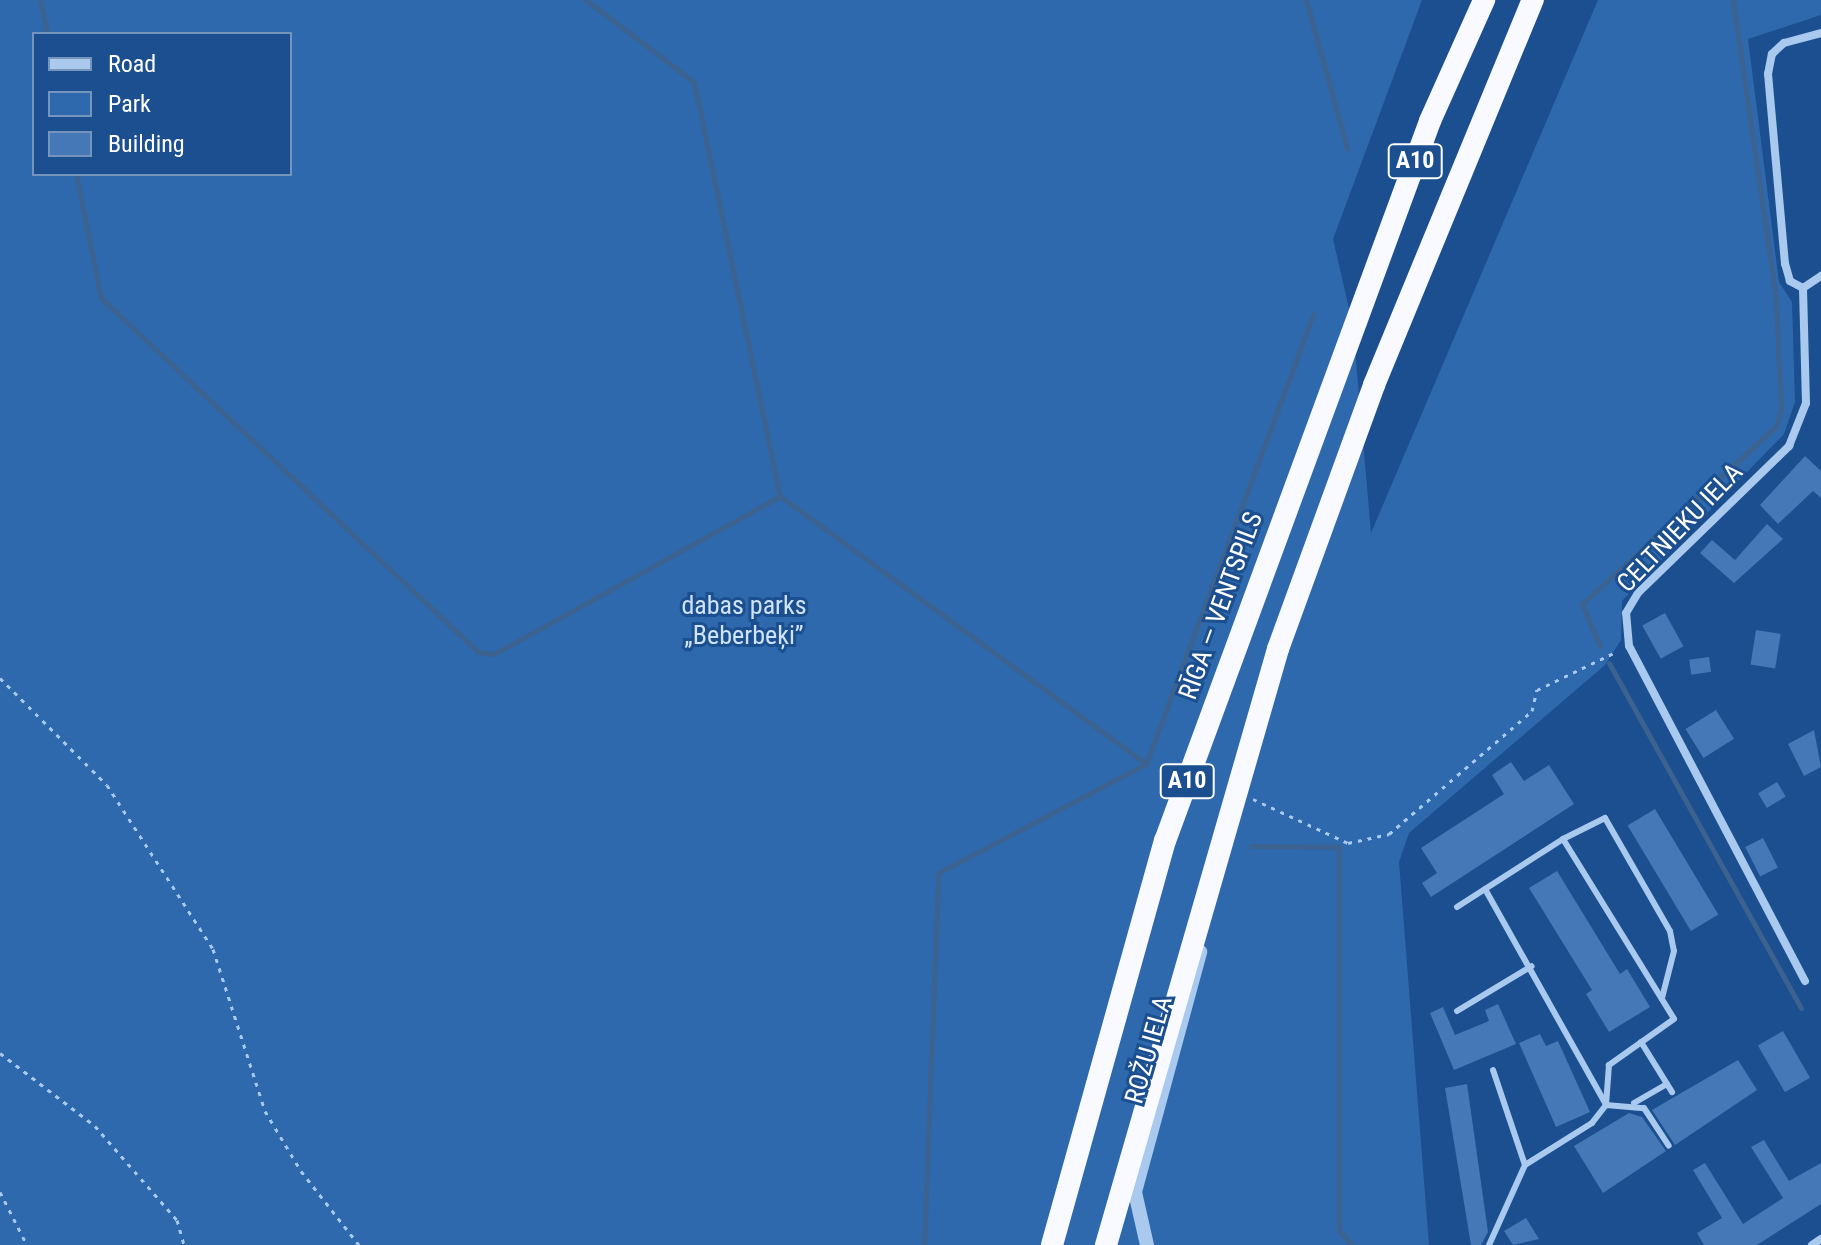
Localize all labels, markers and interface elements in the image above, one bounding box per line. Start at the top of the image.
legend [32,32,292,176]
text: Road [108,50,156,78]
text: Park [108,90,151,118]
text: Building [108,130,185,158]
road number: A10 [1387,141,1443,181]
street label: CELTNIEKU IELA [1611,457,1749,599]
street label: RĪGA — VENTSPILS [1173,508,1269,704]
park label: dabas parks „Beberbeķi” [681,590,807,652]
road number: A10 [1159,761,1215,801]
street label: ROŽU IELA [1119,993,1179,1107]

